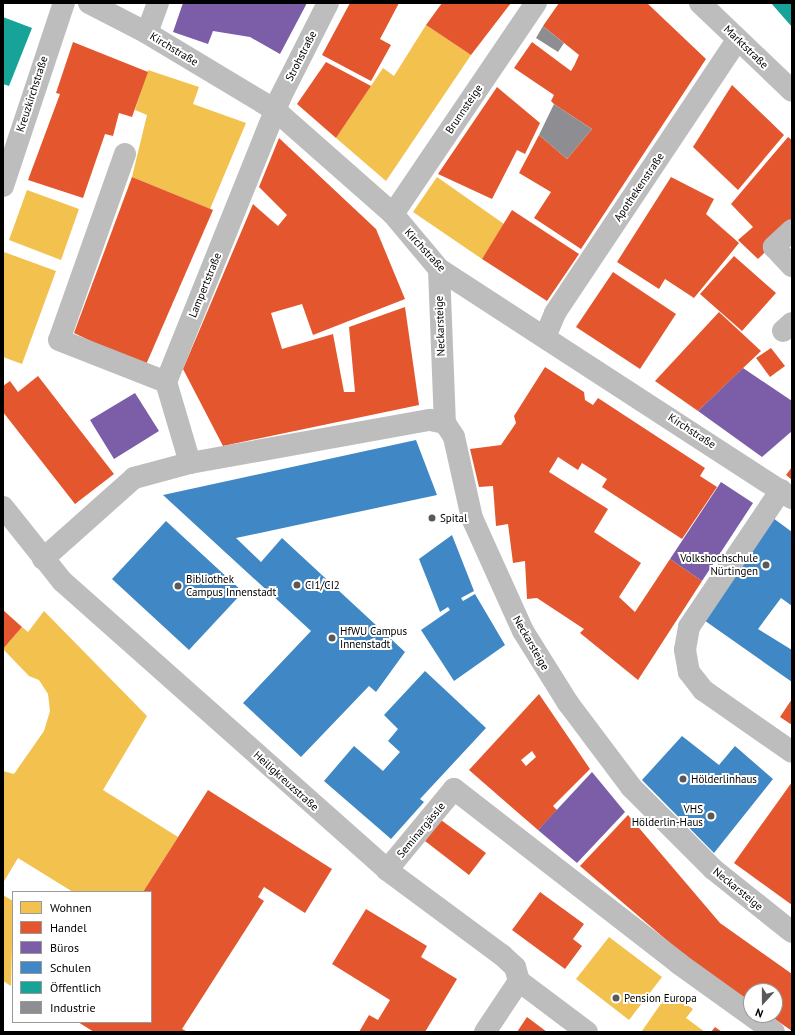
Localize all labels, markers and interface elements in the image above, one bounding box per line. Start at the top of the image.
street label: Marktstraße [721,23,771,71]
street label: Kirchstraße [147,29,201,69]
street label: Strohstraße [283,29,319,83]
street label: Kreuzkirchstraße [13,54,51,134]
street label: Brunnsteige [443,82,485,136]
street label: Apothekenstraße [611,150,667,224]
street label: Kirchstraße [402,226,448,274]
street label: Lampertstraße [186,251,224,319]
street label: Neckarsteige [432,296,448,356]
street label: Kirchstraße [666,411,718,451]
place label: Spital [440,511,467,525]
marker: Spital [427,513,437,523]
place label: Volkshochschule Nürtingen [680,552,758,578]
marker: Volkshochschule Nürtingen [761,560,771,570]
place label: Bibliothek Campus Innenstadt [186,573,276,599]
place label: CI1/CI2 [305,578,340,592]
marker: CI1/CI2 [292,580,302,590]
marker: Bibliothek Campus Innenstadt [173,581,183,591]
street label: Neckarsteige [510,613,552,673]
place label: HfWU Campus Innenstadt [340,625,407,651]
marker: HfWU Campus Innenstadt [327,633,337,643]
street label: Heiligkreuzstraße [251,748,321,814]
place label: Hölderlinhaus [691,772,757,786]
marker: Hölderlinhaus [678,774,688,784]
street label: Seminargässle [394,800,448,860]
place label: VHS Hölderlin-Haus [632,803,703,829]
marker: VHS Hölderlin-Haus [706,811,716,821]
street label: Neckarsteige [710,865,766,913]
legend [12,891,152,1023]
text: Wohnen [50,900,92,915]
text: Handel [50,920,87,935]
text: Büros [50,940,79,955]
text: Schulen [50,960,91,975]
text: Öffentlich [50,980,101,995]
north arrow [743,983,783,1023]
place label: Pension Europa [624,991,697,1005]
marker: Pension Europa [611,993,621,1003]
text: Industrie [50,1000,96,1015]
text: N [753,1005,765,1021]

